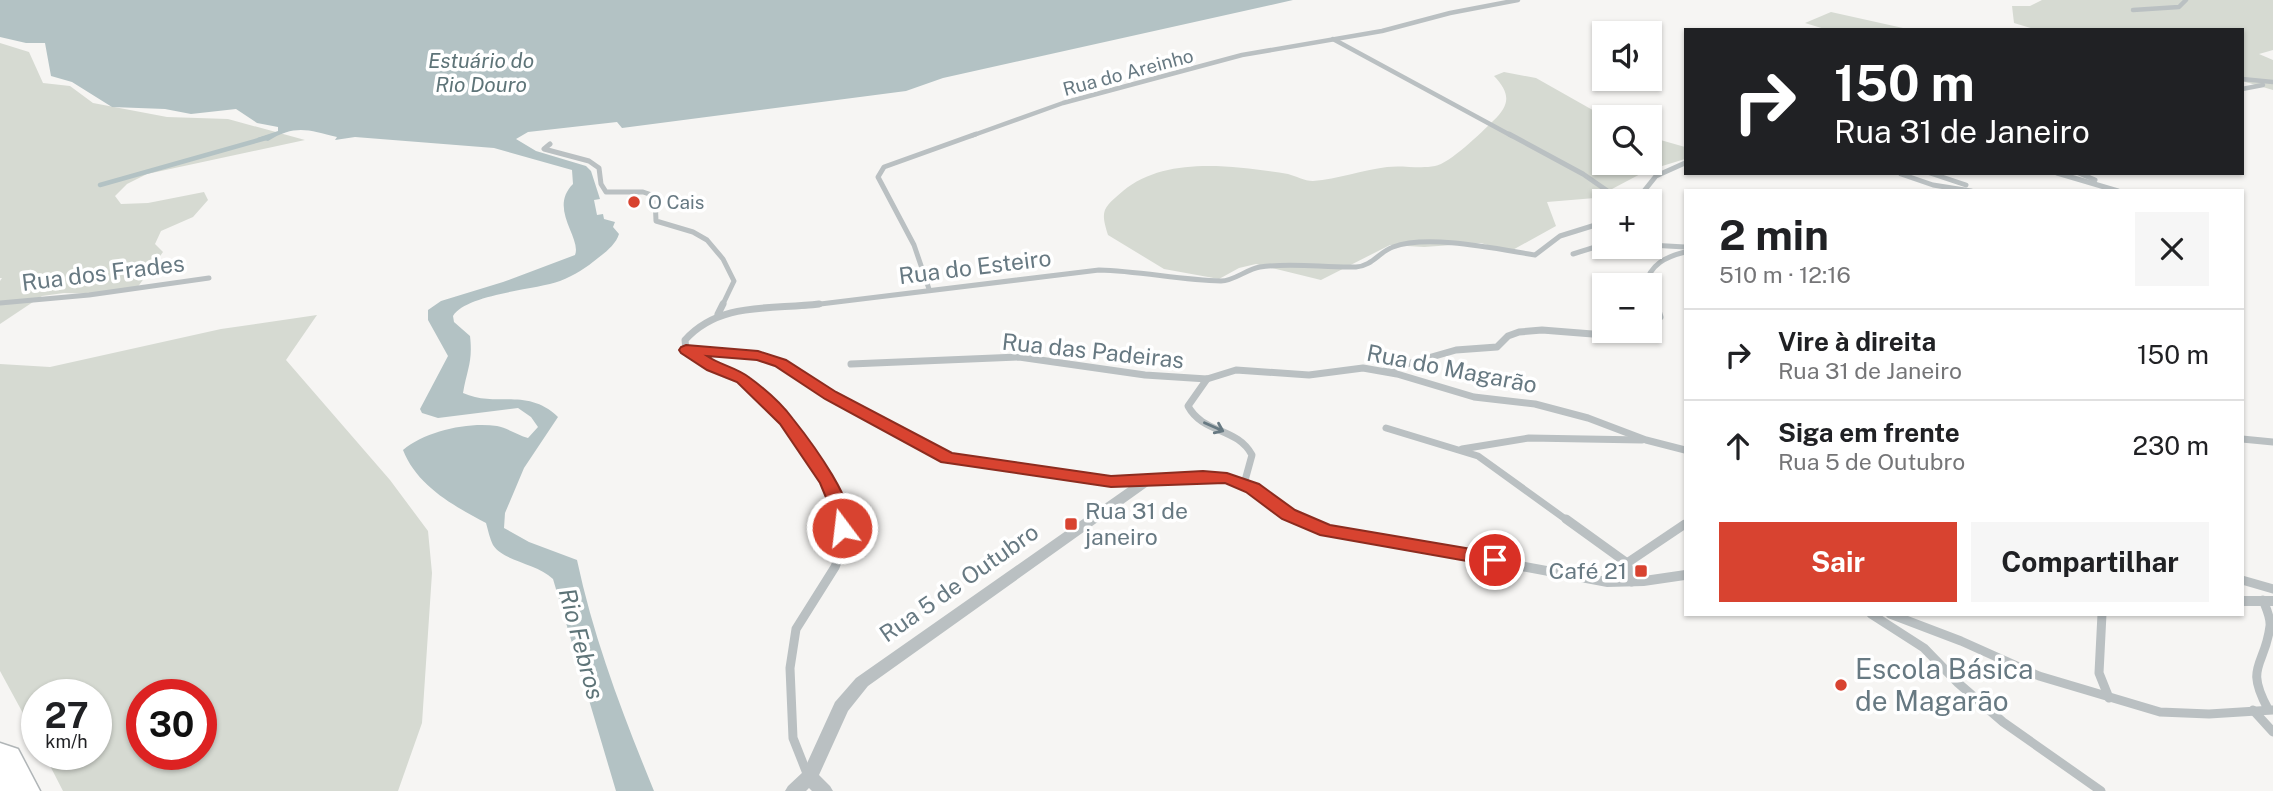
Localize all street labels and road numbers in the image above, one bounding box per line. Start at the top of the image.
street label: Rua do Areinho [1060,44,1196,100]
street label: Rua do Esteiro [897,244,1053,289]
street label: Rua dos Frades [20,249,186,296]
street label: Rua das Padeiras [1001,328,1185,373]
street label: Rua do Magarão [1365,339,1540,398]
street label: Rua 5 de Outubro [874,518,1043,647]

